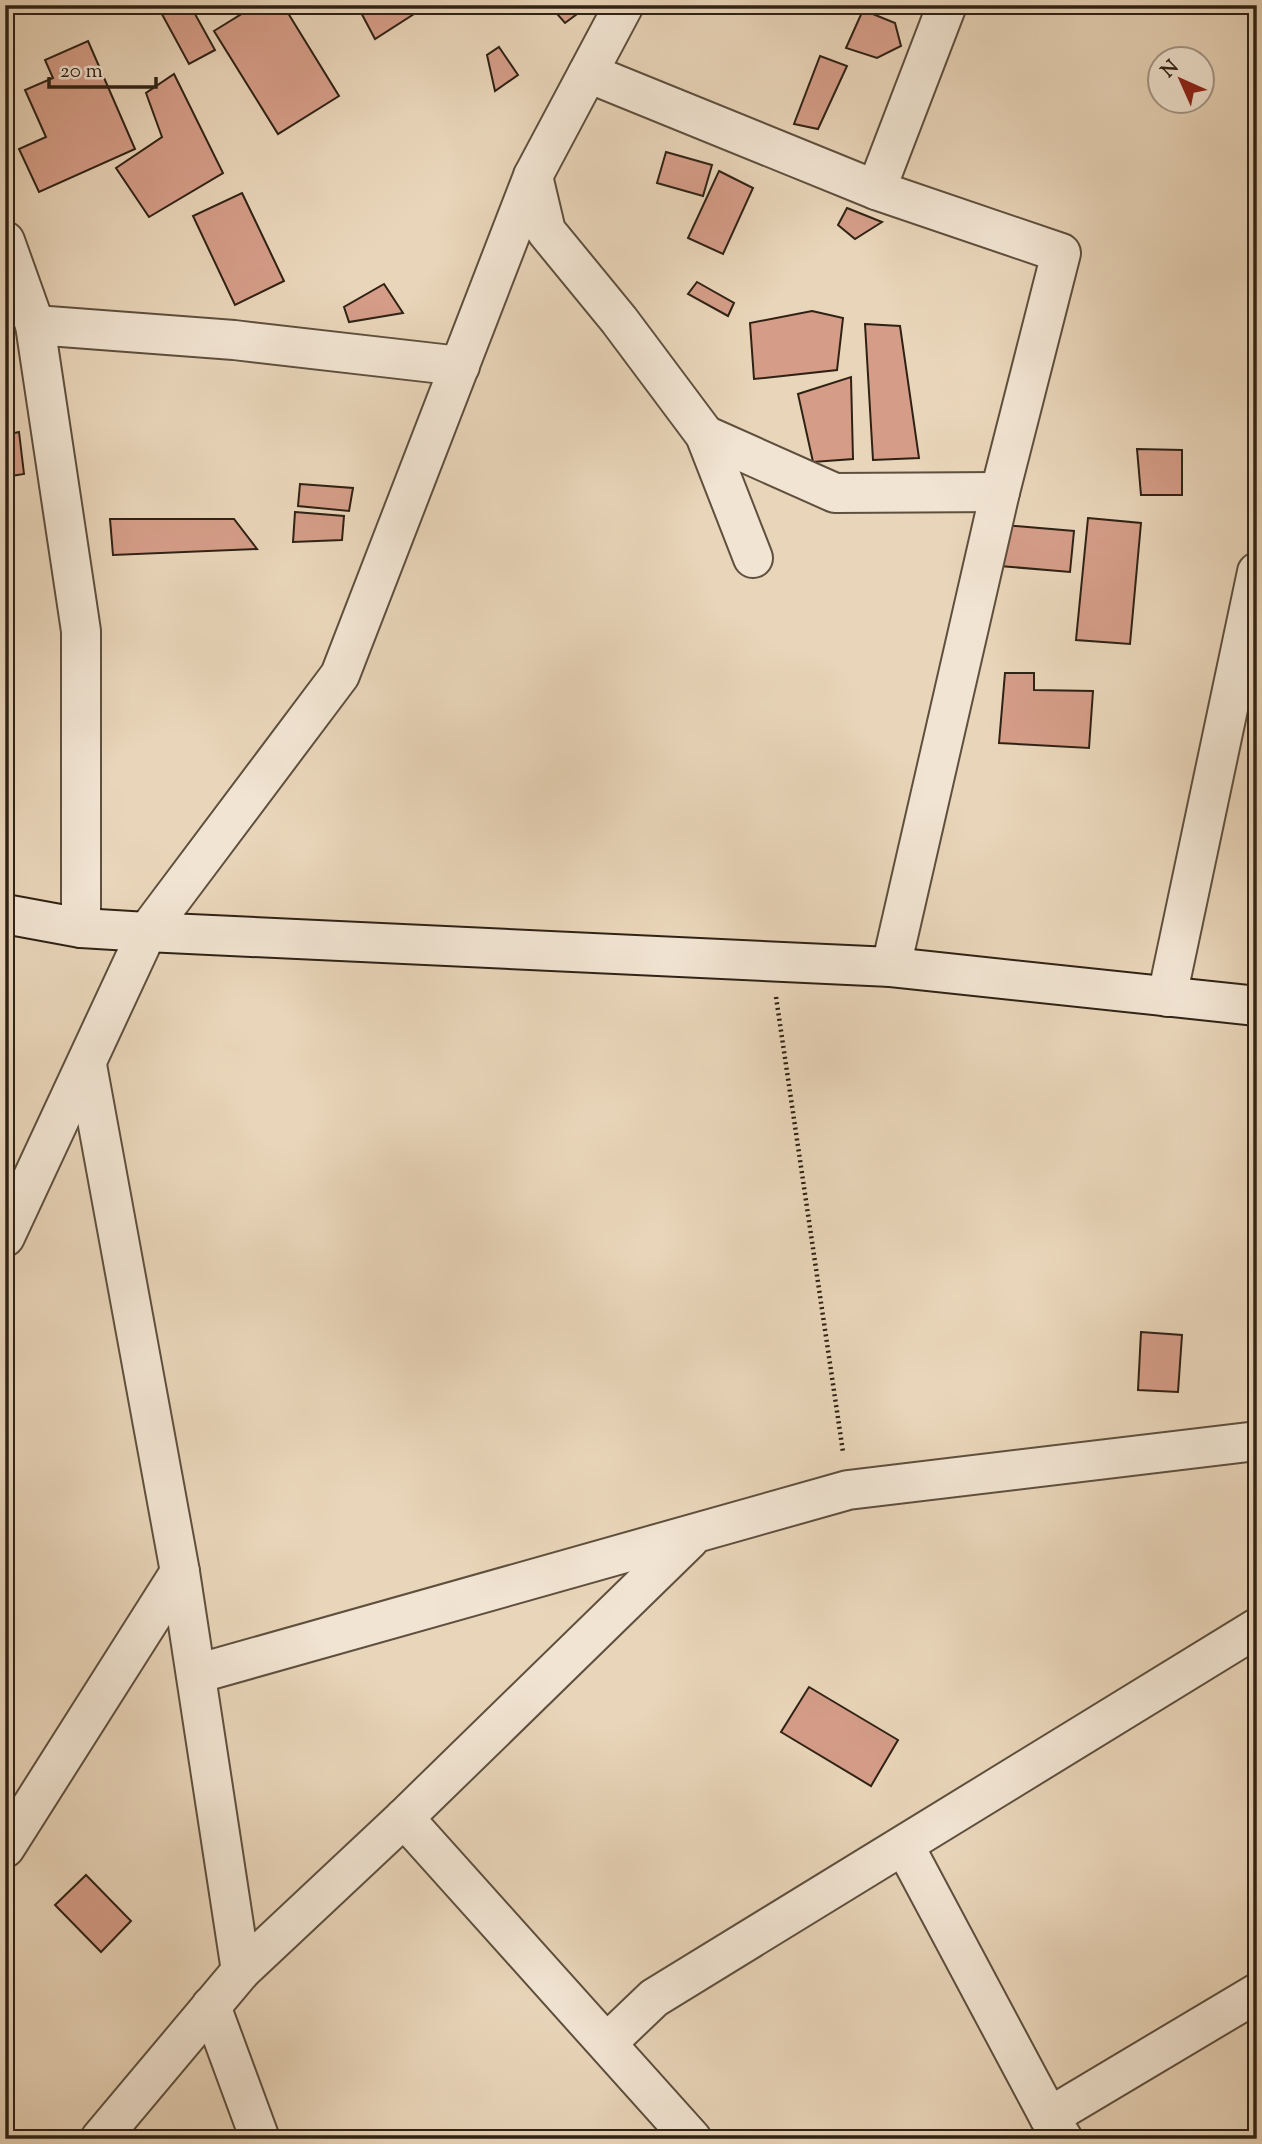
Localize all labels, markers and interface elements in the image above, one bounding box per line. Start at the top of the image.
scale bar [49,46,156,90]
north arrow [1146,46,1216,116]
text: N [1156,55,1186,85]
text: 20 m [60,57,103,87]

